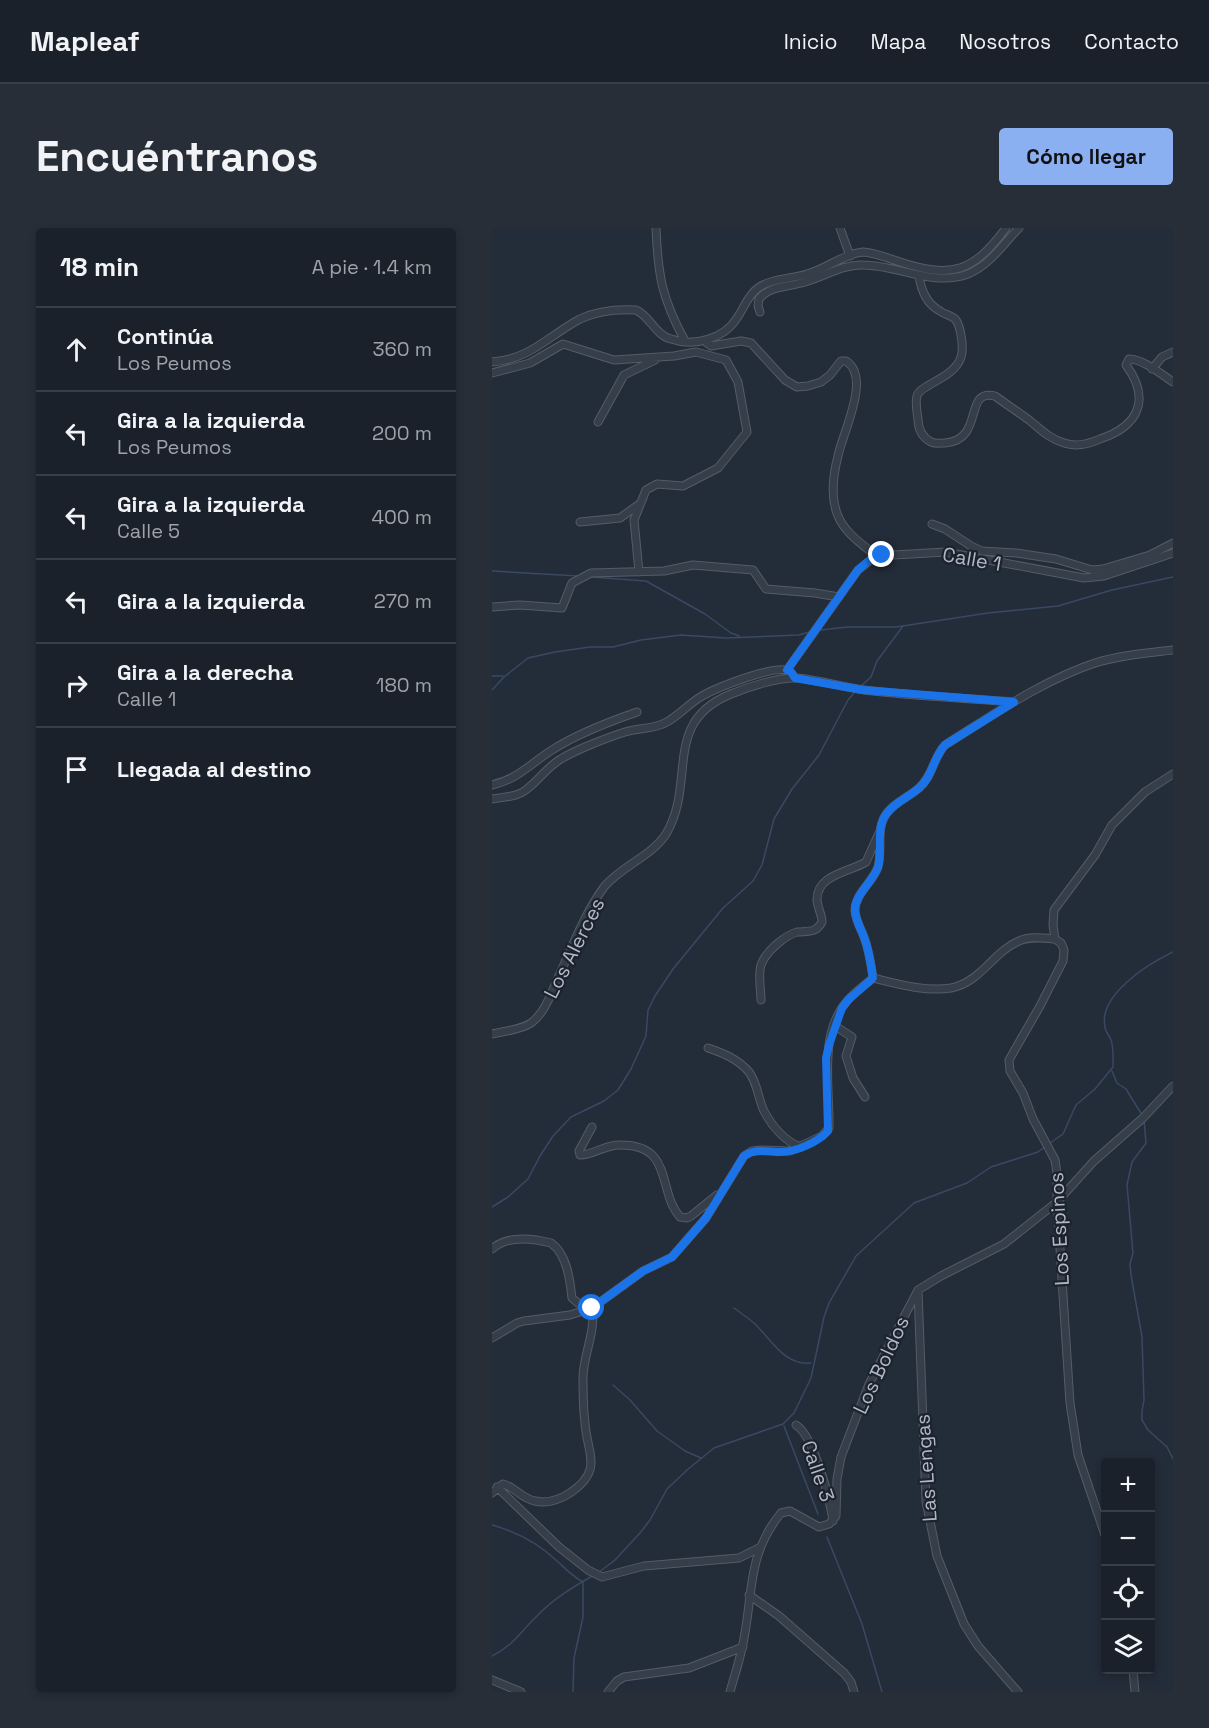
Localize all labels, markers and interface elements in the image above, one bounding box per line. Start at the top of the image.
text: Mapleaf [30,23,140,59]
text: Inicio [784,28,838,55]
text: Mapa [871,28,926,55]
text: Nosotros [959,28,1051,55]
text: Contacto [1084,28,1179,55]
button: Cómo llegar [999,128,1173,185]
text: Encuéntranos [36,130,318,183]
text: 18 min [60,250,139,284]
text: A pie · 1.4 km [312,254,432,280]
text: Continúa [117,322,213,350]
icon: ahead [60,333,93,366]
text: 360 m [373,336,432,362]
text: Los Peumos [117,350,232,376]
text: Gira a la izquierda [117,406,305,434]
icon: left [60,417,93,450]
text: 200 m [372,420,432,446]
text: Los Peumos [117,434,232,460]
text: Gira a la izquierda [117,490,305,518]
icon: left [60,501,93,534]
text: 400 m [372,504,432,530]
text: Calle 5 [117,518,180,544]
route end [868,541,894,567]
street label: Calle 1 [940,541,1004,577]
icon: left [60,585,93,618]
text: Gira a la izquierda [117,587,305,615]
text: 270 m [374,588,432,614]
text: Gira a la derecha [117,658,294,686]
icon: right [60,669,93,702]
text: 180 m [376,672,432,698]
text: Calle 1 [117,686,176,712]
icon: arrive [60,753,93,786]
text: Llegada al destino [117,755,311,783]
street label: Los Alerces [538,893,610,1003]
street label: Los Espinos [1043,1172,1075,1286]
route start [578,1294,604,1320]
street label: Los Boldos [847,1312,915,1418]
street label: Las Lengas [909,1413,943,1523]
street label: Calle 3 [795,1437,841,1505]
map controls [1101,1458,1155,1674]
button: + [1101,1458,1155,1512]
button: − [1101,1512,1155,1566]
button: locate [1101,1566,1155,1620]
button: layers [1101,1620,1155,1674]

